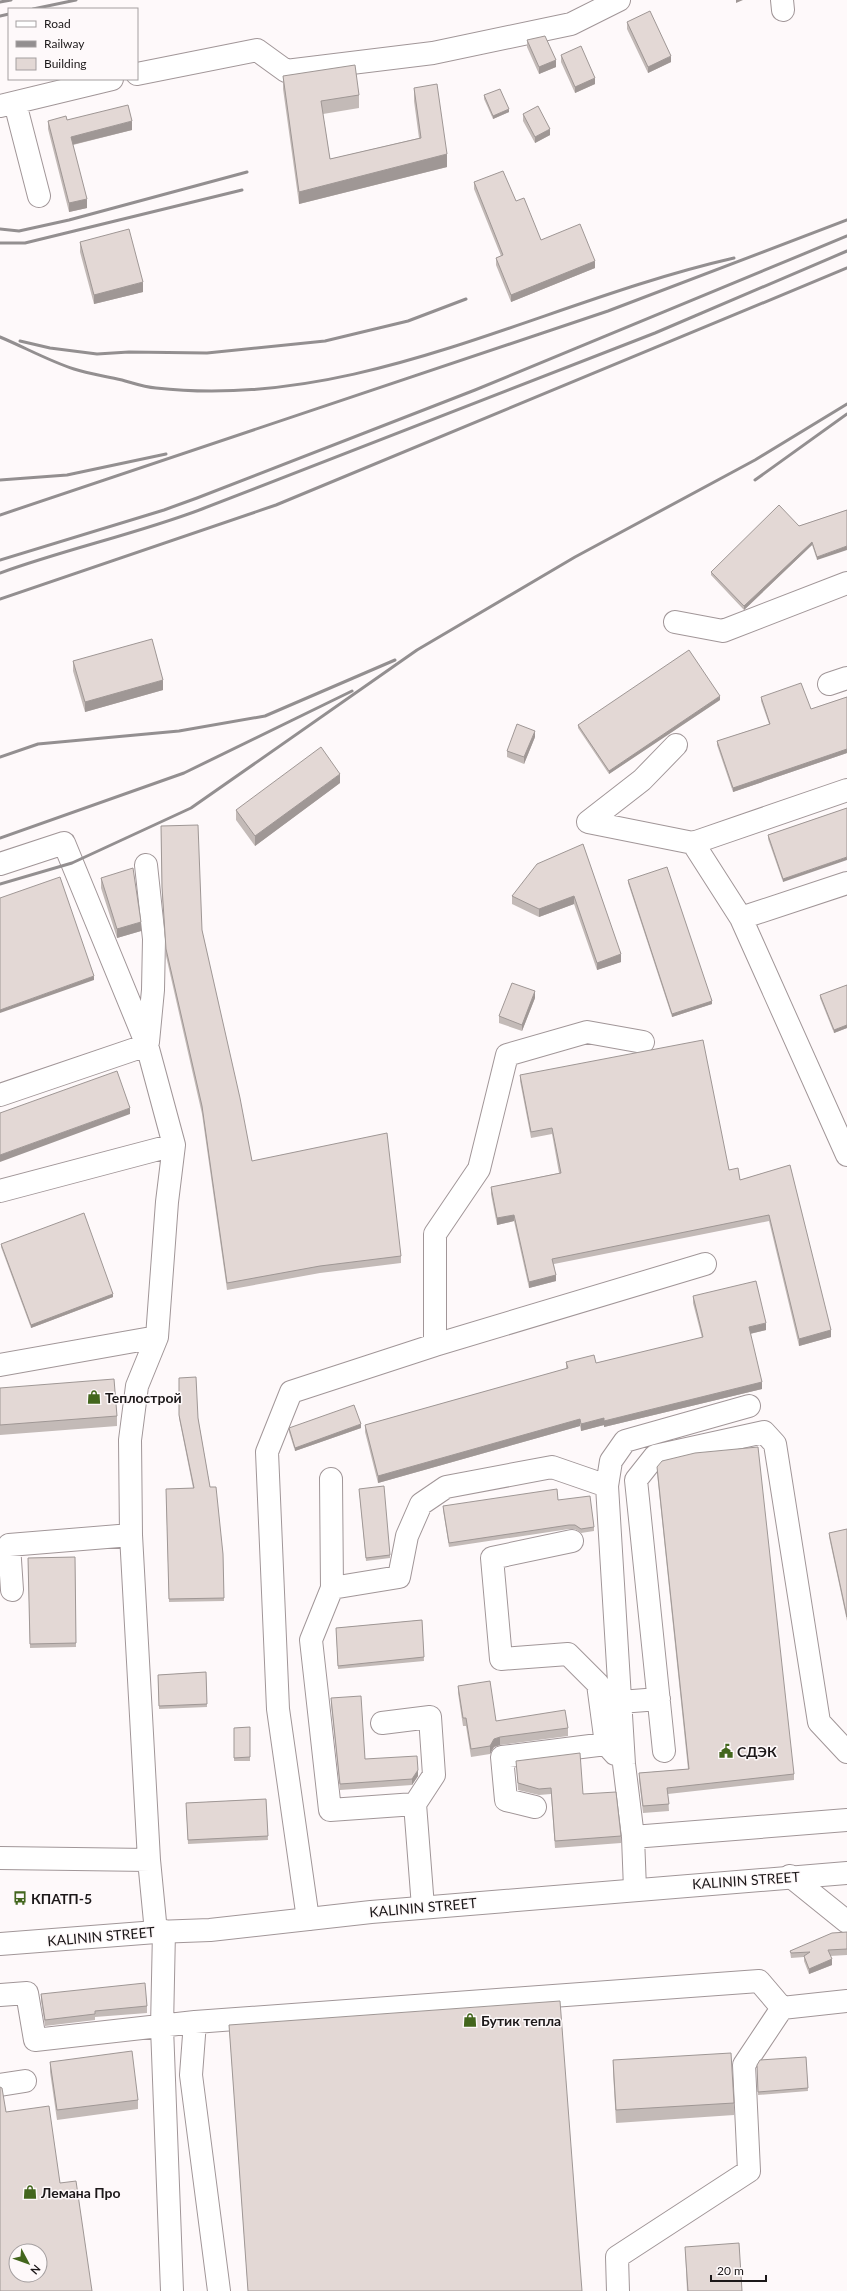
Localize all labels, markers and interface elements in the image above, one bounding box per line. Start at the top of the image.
legend [8,8,138,80]
text: Road [44,16,71,31]
text: Railway [44,36,85,51]
text: Building [44,56,87,71]
shop icon: Теплострой [86,1389,102,1405]
place label: Теплострой [105,1389,182,1406]
public building icon: СДЭК [718,1743,734,1759]
place label: СДЭК [737,1743,777,1760]
street label: KALININ STREET [692,1868,801,1892]
bus stop icon: КПАТП-5 [12,1890,28,1906]
place label: КПАТП-5 [31,1890,92,1907]
street label: KALININ STREET [369,1894,478,1920]
street label: KALININ STREET [47,1923,156,1949]
shop icon: Бутик тепла [462,2012,478,2028]
place label: Бутик тепла [481,2012,561,2029]
shop icon: Лемана Про [22,2184,38,2200]
place label: Лемана Про [40,2184,121,2201]
north arrow [8,2243,48,2283]
scale bar [711,2257,766,2283]
text: N [28,2262,44,2277]
text: 20 m [717,2263,744,2278]

